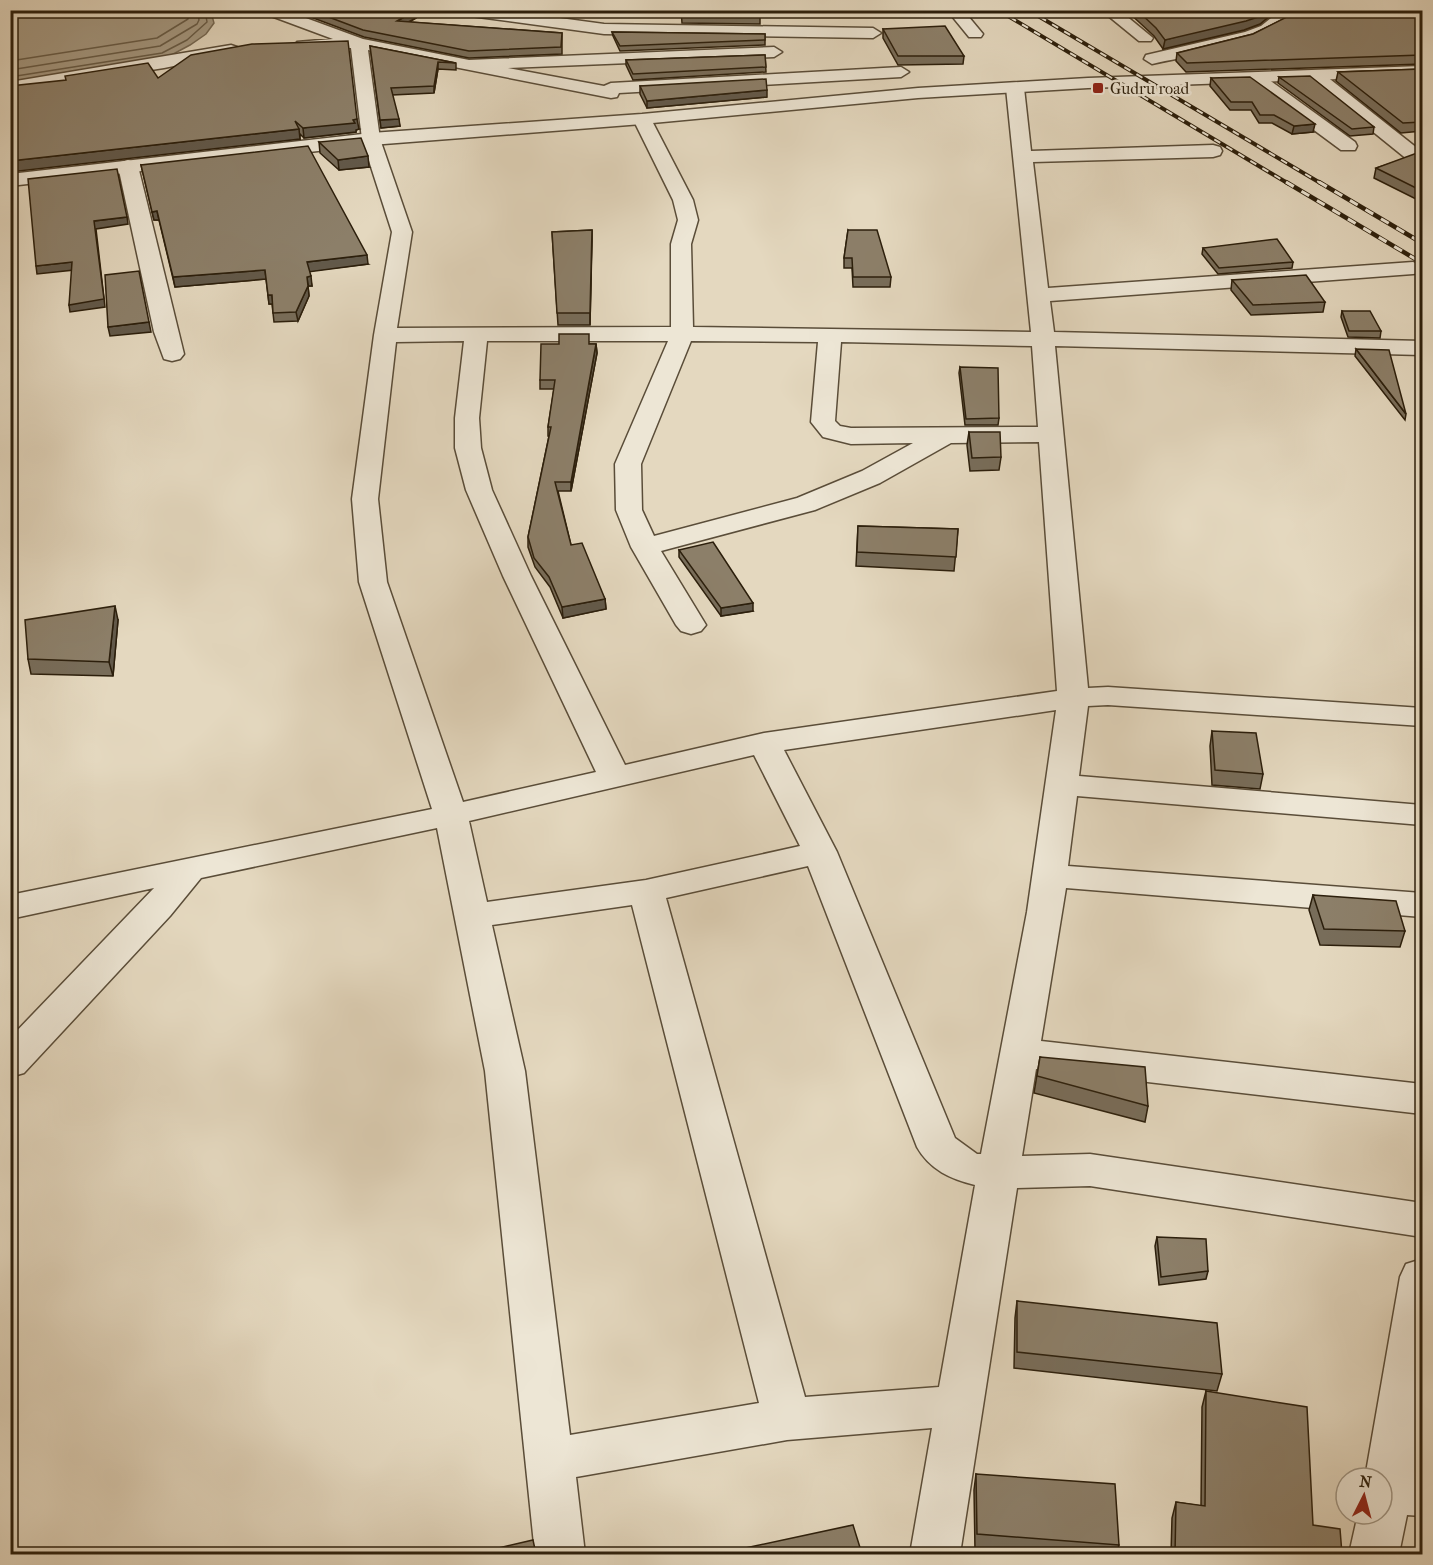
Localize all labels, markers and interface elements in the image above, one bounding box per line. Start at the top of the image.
place label: Gudru road [1110,79,1190,98]
marker: Gudru road [1091,81,1105,95]
north arrow [1334,1466,1394,1526]
text: N [1358,1471,1373,1492]

